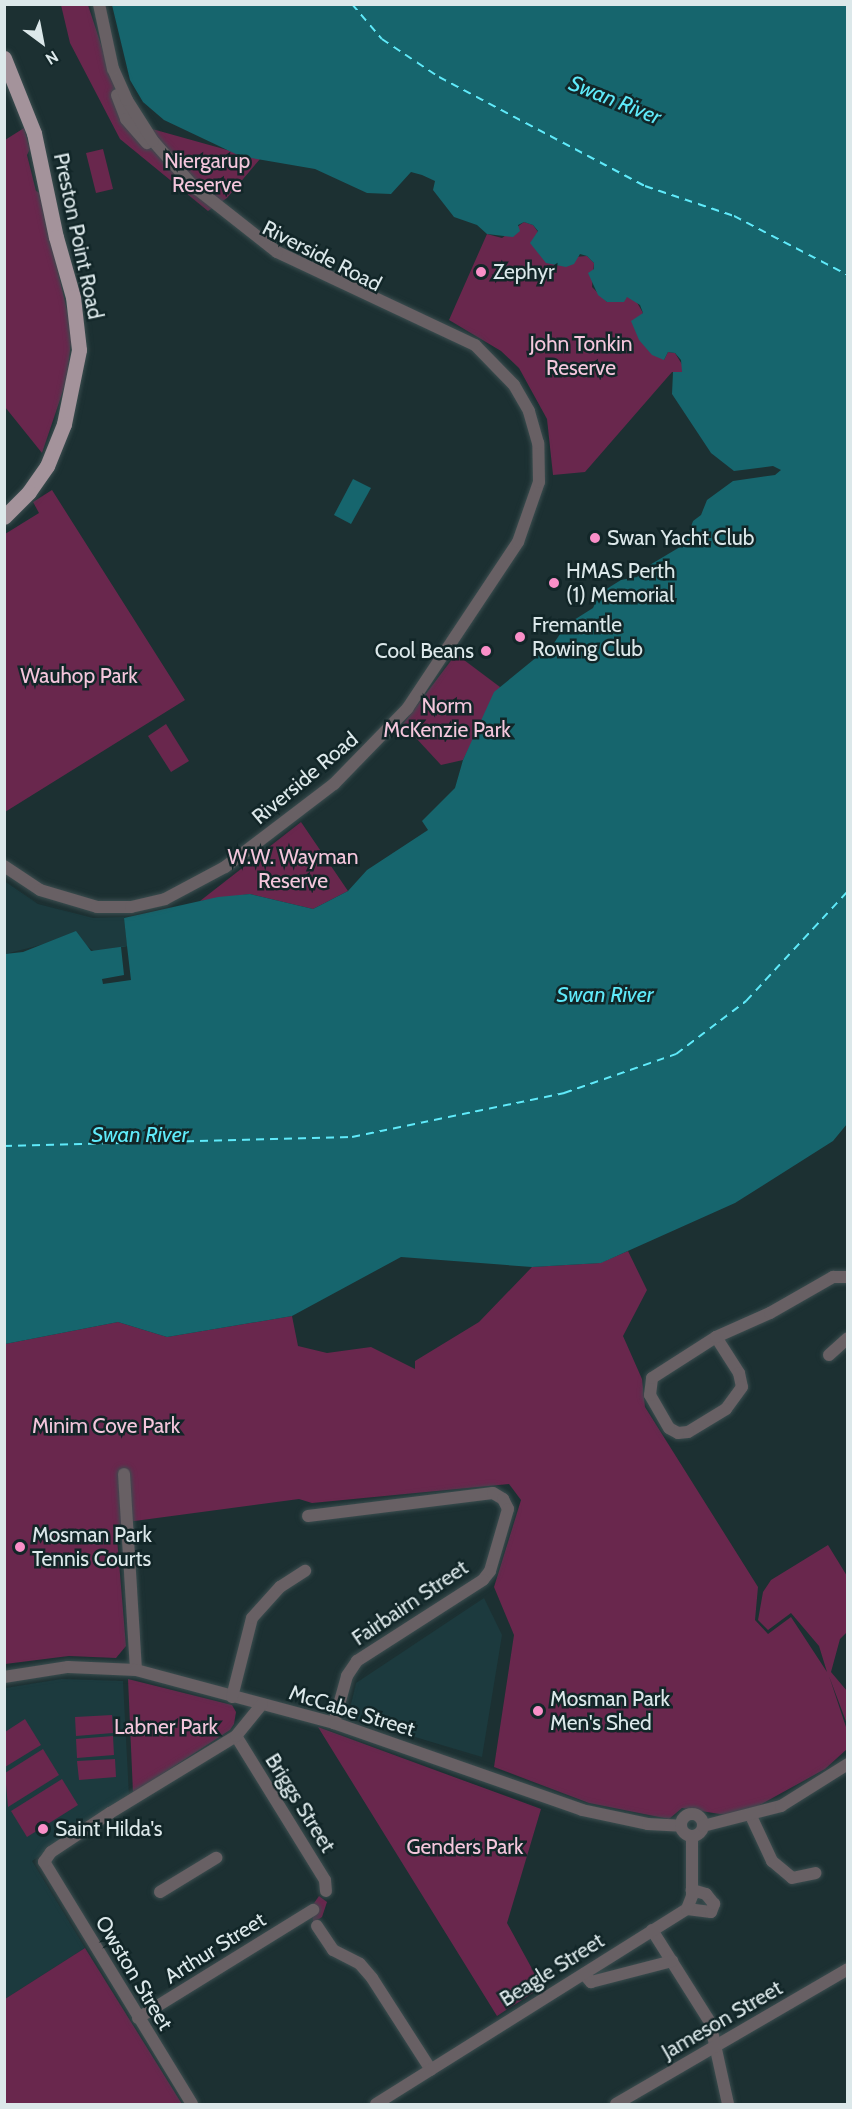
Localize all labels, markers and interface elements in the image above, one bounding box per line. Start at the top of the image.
north arrow [12,12,72,72]
text: N [42,47,62,69]
water label: Swan River [565,70,665,130]
park label: Niergarup Reserve [164,148,250,198]
street label: Preston Point Road [48,151,108,321]
street label: Riverside Road [258,215,386,297]
place label: Zephyr [493,259,555,285]
marker: Zephyr [474,265,488,279]
park label: John Tonkin Reserve [530,331,632,381]
place label: Swan Yacht Club [607,525,754,551]
marker: Swan Yacht Club [588,531,602,545]
place label: HMAS Perth (1) Memorial [566,558,675,608]
marker: HMAS Perth (1) Memorial [547,576,561,590]
place label: Fremantle Rowing Club [532,612,643,662]
marker: Fremantle Rowing Club [513,630,527,644]
place label: Cool Beans [375,638,474,664]
marker: Cool Beans [479,644,493,658]
park label: Wauhop Park [20,663,138,689]
park label: Norm McKenzie Park [383,693,511,743]
street label: Riverside Road [247,726,363,830]
park label: W.W. Wayman Reserve [228,844,358,894]
water label: Swan River [556,982,654,1008]
water label: Swan River [91,1122,189,1148]
park label: Minim Cove Park [32,1413,180,1439]
place label: Mosman Park Tennis Courts [32,1522,152,1572]
marker: Mosman Park Tennis Courts [13,1540,27,1554]
street label: Fairbairn Street [347,1555,473,1651]
street label: McCabe Street [286,1680,418,1742]
place label: Mosman Park Men's Shed [550,1686,670,1736]
marker: Mosman Park Men's Shed [531,1704,545,1718]
park label: Labner Park [114,1714,218,1740]
street label: Briggs Street [260,1749,340,1857]
place label: Saint Hilda's [55,1816,162,1842]
marker: Saint Hilda's [36,1822,50,1836]
park label: Genders Park [407,1834,523,1860]
street label: Arthur Street [160,1907,270,1989]
street label: Owston Street [90,1911,178,2035]
street label: Beagle Street [495,1928,609,2012]
street label: Jameson Street [657,1975,787,2065]

